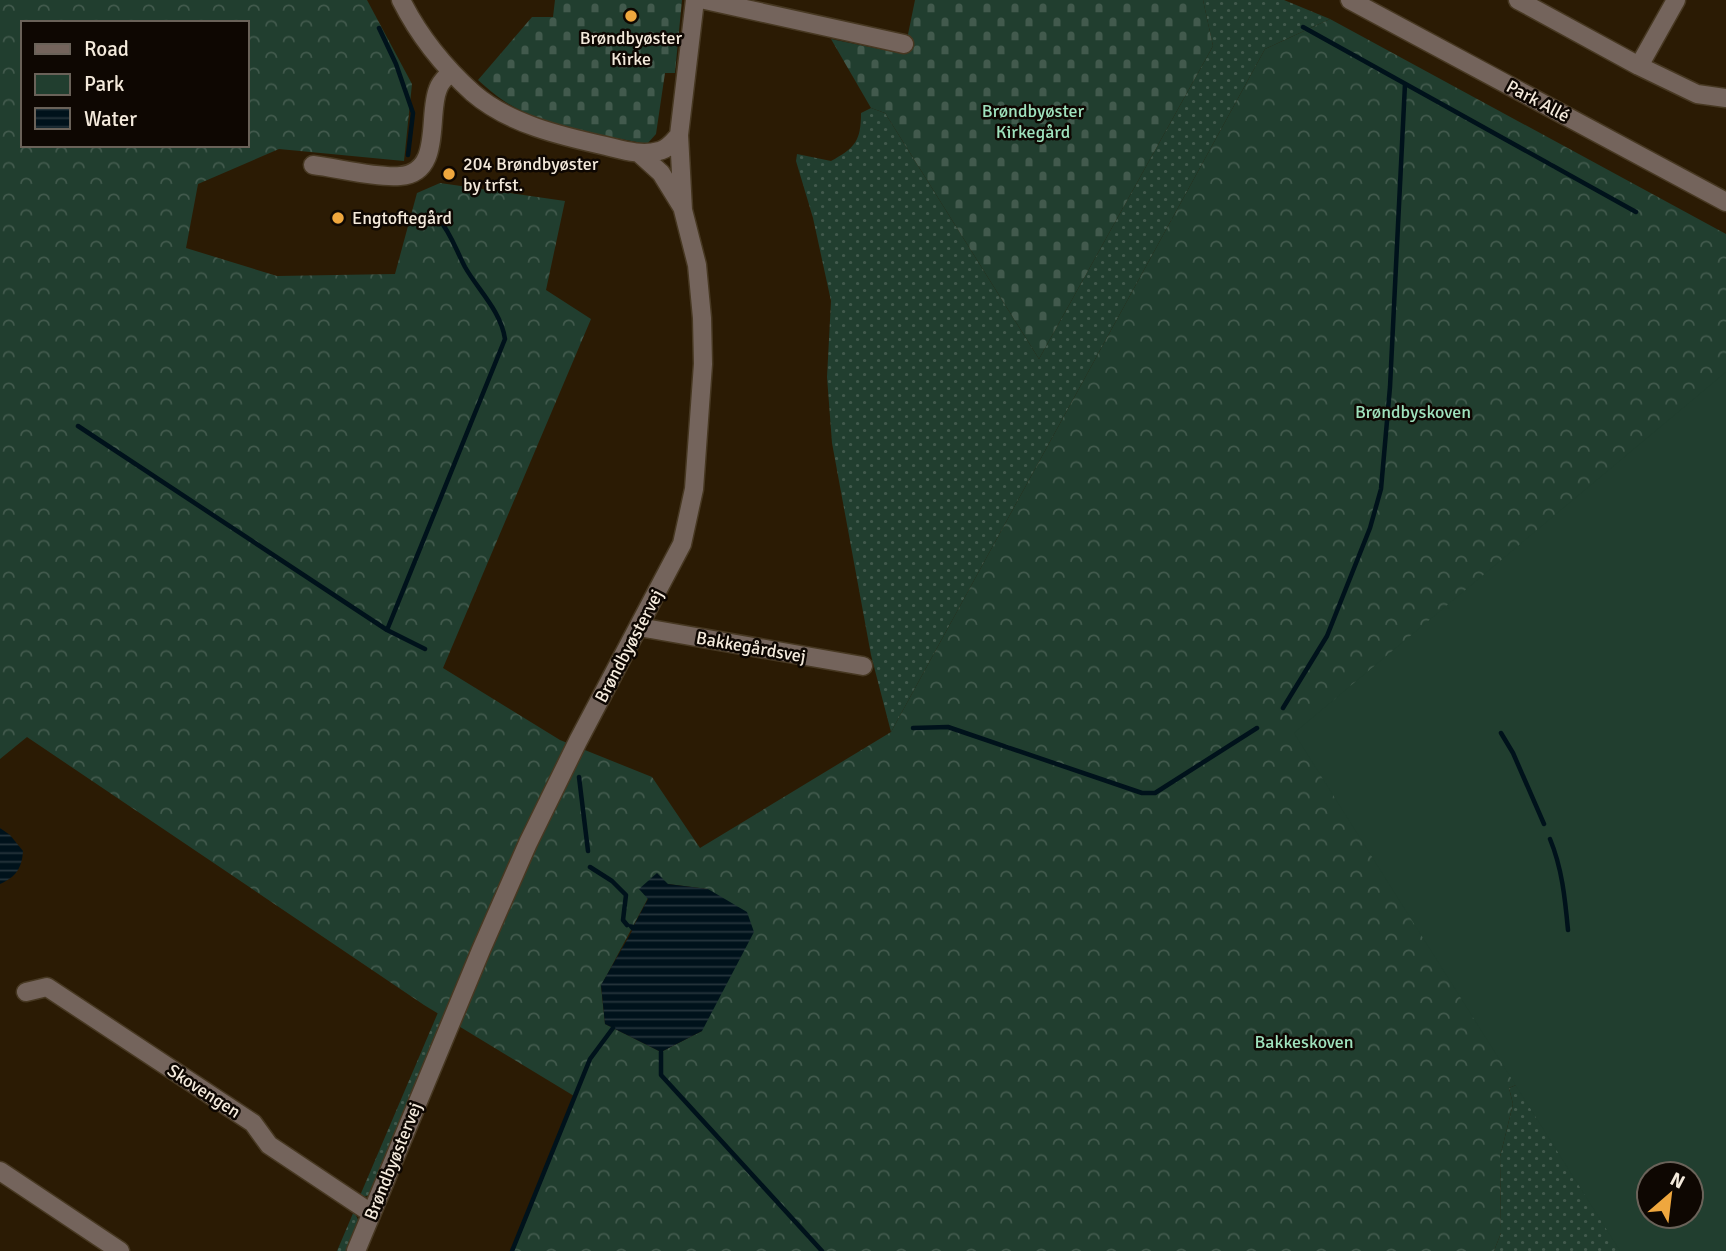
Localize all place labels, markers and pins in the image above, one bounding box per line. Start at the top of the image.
marker: Brøndbyøster Kirke [623,8,639,24]
place label: Brøndbyøster Kirke [580,27,683,70]
place label: 204 Brøndbyøster by trfst. [463,153,599,196]
marker: 204 Brøndbyøster by trfst. [441,166,457,182]
place label: Engtoftegård [352,207,452,229]
marker: Engtoftegård [330,210,346,226]

